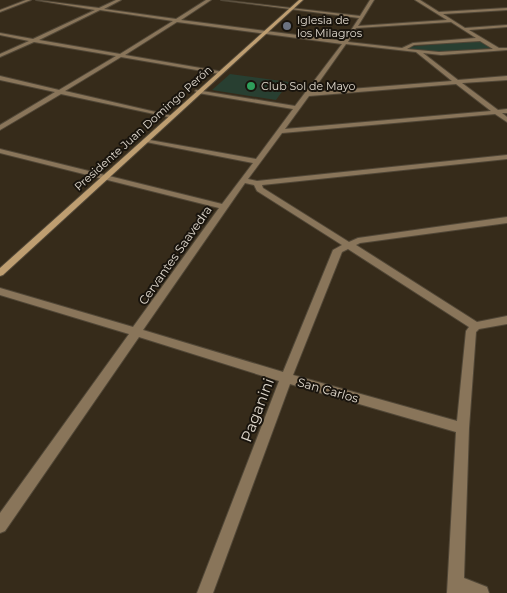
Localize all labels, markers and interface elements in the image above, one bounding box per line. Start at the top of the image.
place label: Iglesia de los Milagros [297,13,363,40]
marker: Iglesia de los Milagros [281,20,293,32]
street label: Presidente Juan Domingo Perón [71,62,215,194]
place label: Club Sol de Mayo [261,79,356,93]
marker: Club Sol de Mayo [245,80,257,92]
street label: Cervantes Saavedra [135,203,215,307]
street label: San Carlos [296,374,360,406]
street label: Paganini [236,375,278,445]

